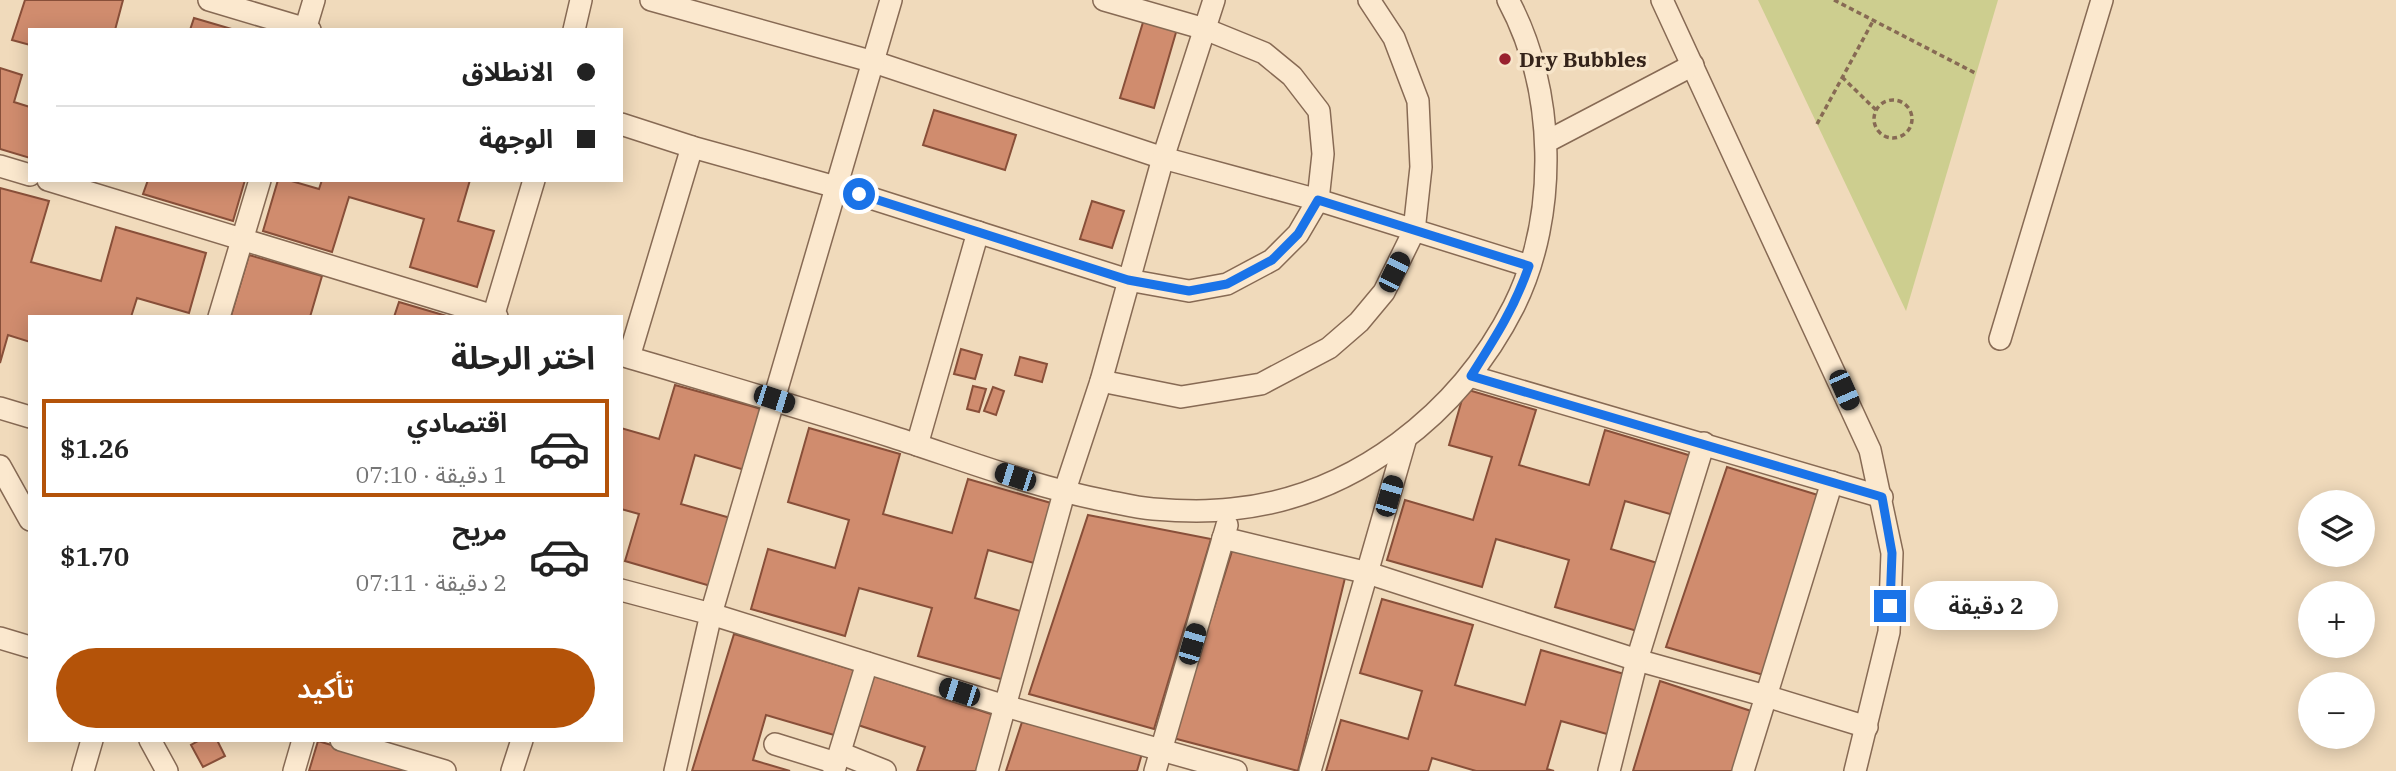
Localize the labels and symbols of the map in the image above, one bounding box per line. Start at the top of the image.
place label: Dry Bubbles [1519,45,1647,73]
marker: Dry Bubbles [1497,51,1513,67]
route start [843,178,875,210]
car [1376,249,1413,295]
car [1826,367,1863,413]
car [751,383,798,415]
car [992,461,1039,493]
car [1374,473,1405,519]
callout: 2 دقيقة [1914,582,2058,630]
route end [1874,590,1906,622]
car [1177,621,1208,667]
car [936,676,983,708]

